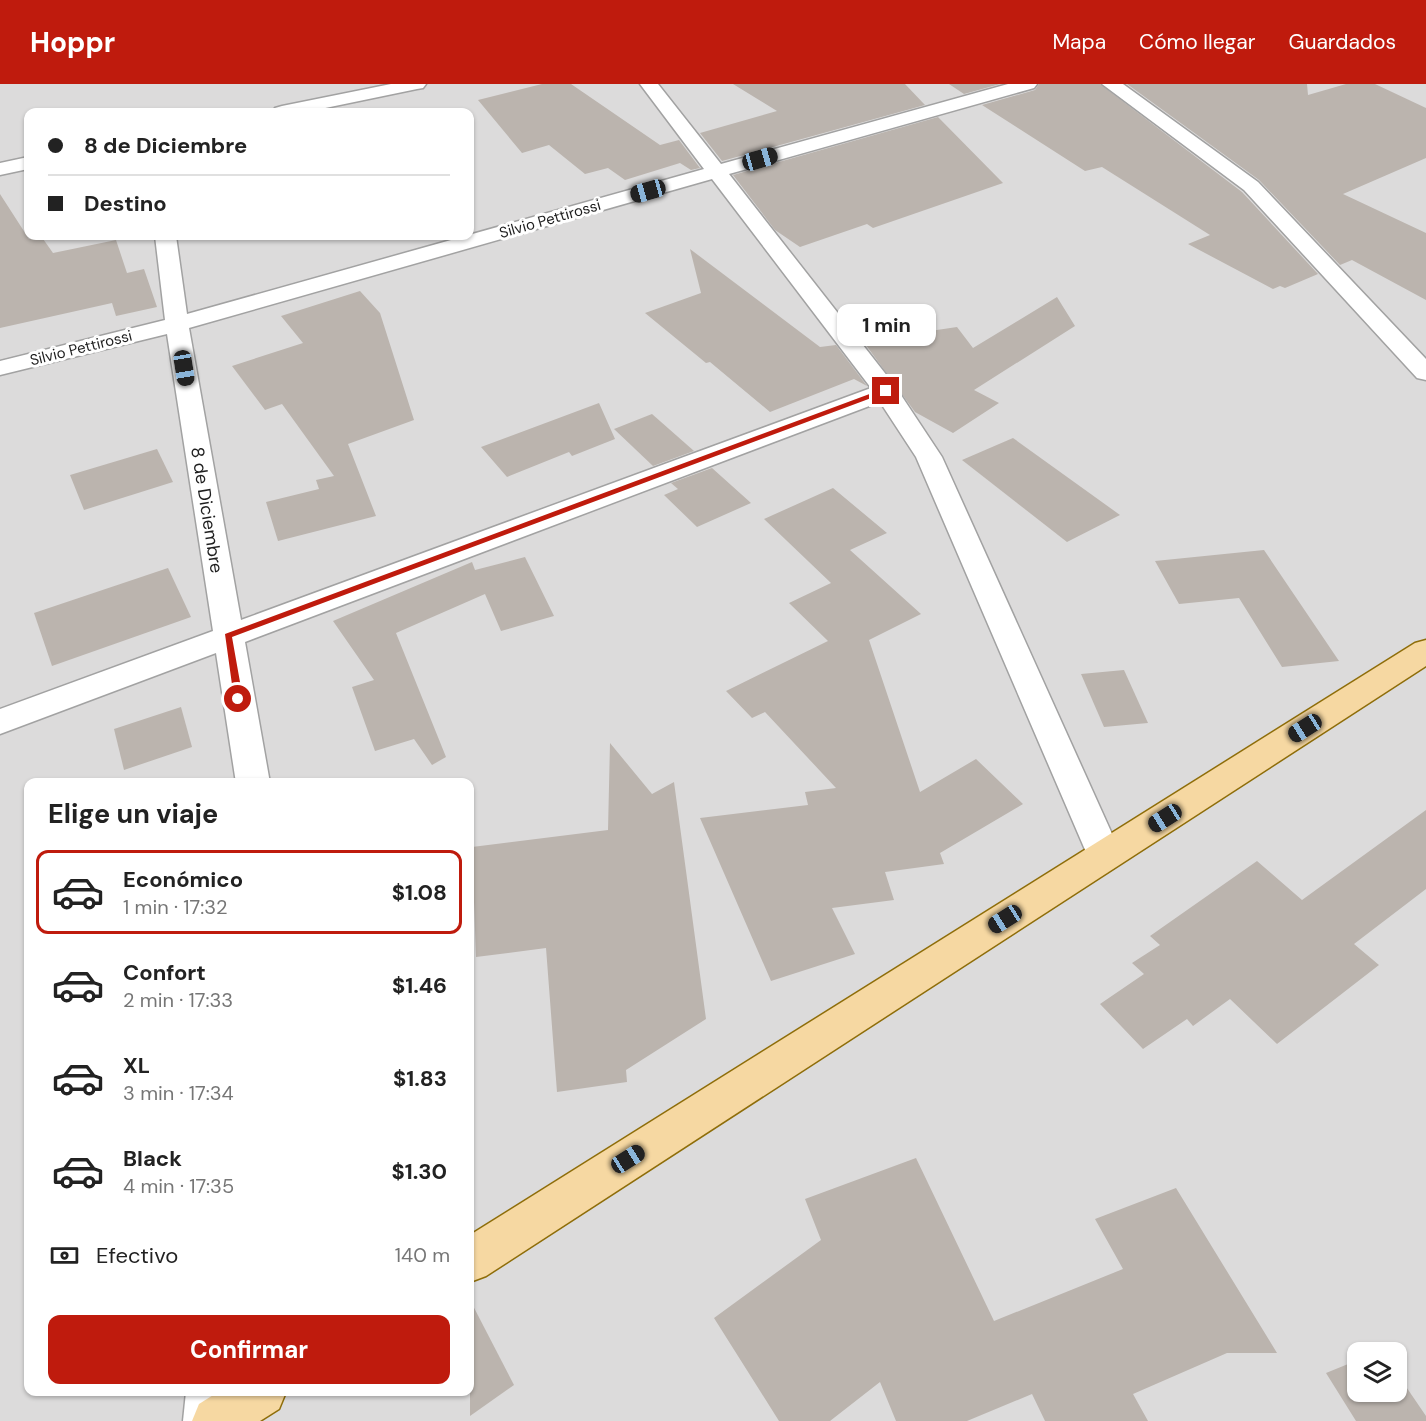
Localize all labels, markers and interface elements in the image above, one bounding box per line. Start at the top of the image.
text: Hoppr [30,24,115,61]
text: Mapa [1052,28,1106,56]
text: Cómo llegar [1139,28,1256,56]
text: Guardados [1289,28,1396,56]
text: 8 de Diciembre [84,131,247,160]
car [740,145,780,173]
car [628,177,668,205]
text: Destino [84,189,167,218]
street label: Silvio Pettirossi [497,195,603,243]
callout: 1 min [836,304,936,346]
text: 1 min [862,312,911,338]
street label: Silvio Pettirossi [28,326,134,370]
car [172,349,196,387]
route end [872,377,899,404]
street label: 8 de Diciembre [185,445,229,575]
route start [224,685,251,712]
car [1285,711,1325,745]
text: Elige un viaje [48,796,218,831]
car [1145,801,1185,835]
icon: car [51,865,105,919]
text: Económico [123,865,243,894]
text: $1.08 [392,878,447,907]
text: 1 min · 17:32 [123,894,228,920]
car [985,902,1025,936]
icon: car [51,958,105,1012]
text: Confort [123,958,206,987]
text: $1.46 [392,971,447,1000]
text: 2 min · 17:33 [123,987,233,1013]
icon: car [51,1051,105,1105]
text: XL [123,1051,150,1080]
text: $1.83 [393,1064,447,1093]
text: 3 min · 17:34 [123,1080,234,1106]
car [608,1142,648,1176]
icon: car [51,1144,105,1198]
text: Black [123,1144,182,1173]
text: $1.30 [391,1157,447,1186]
text: 4 min · 17:35 [123,1173,234,1199]
icon: cash [48,1239,81,1272]
text: Efectivo [96,1241,178,1270]
text: 140 m [395,1242,450,1268]
button: Confirmar [48,1315,450,1384]
map controls [1347,1342,1407,1402]
button: layers [1347,1342,1407,1402]

